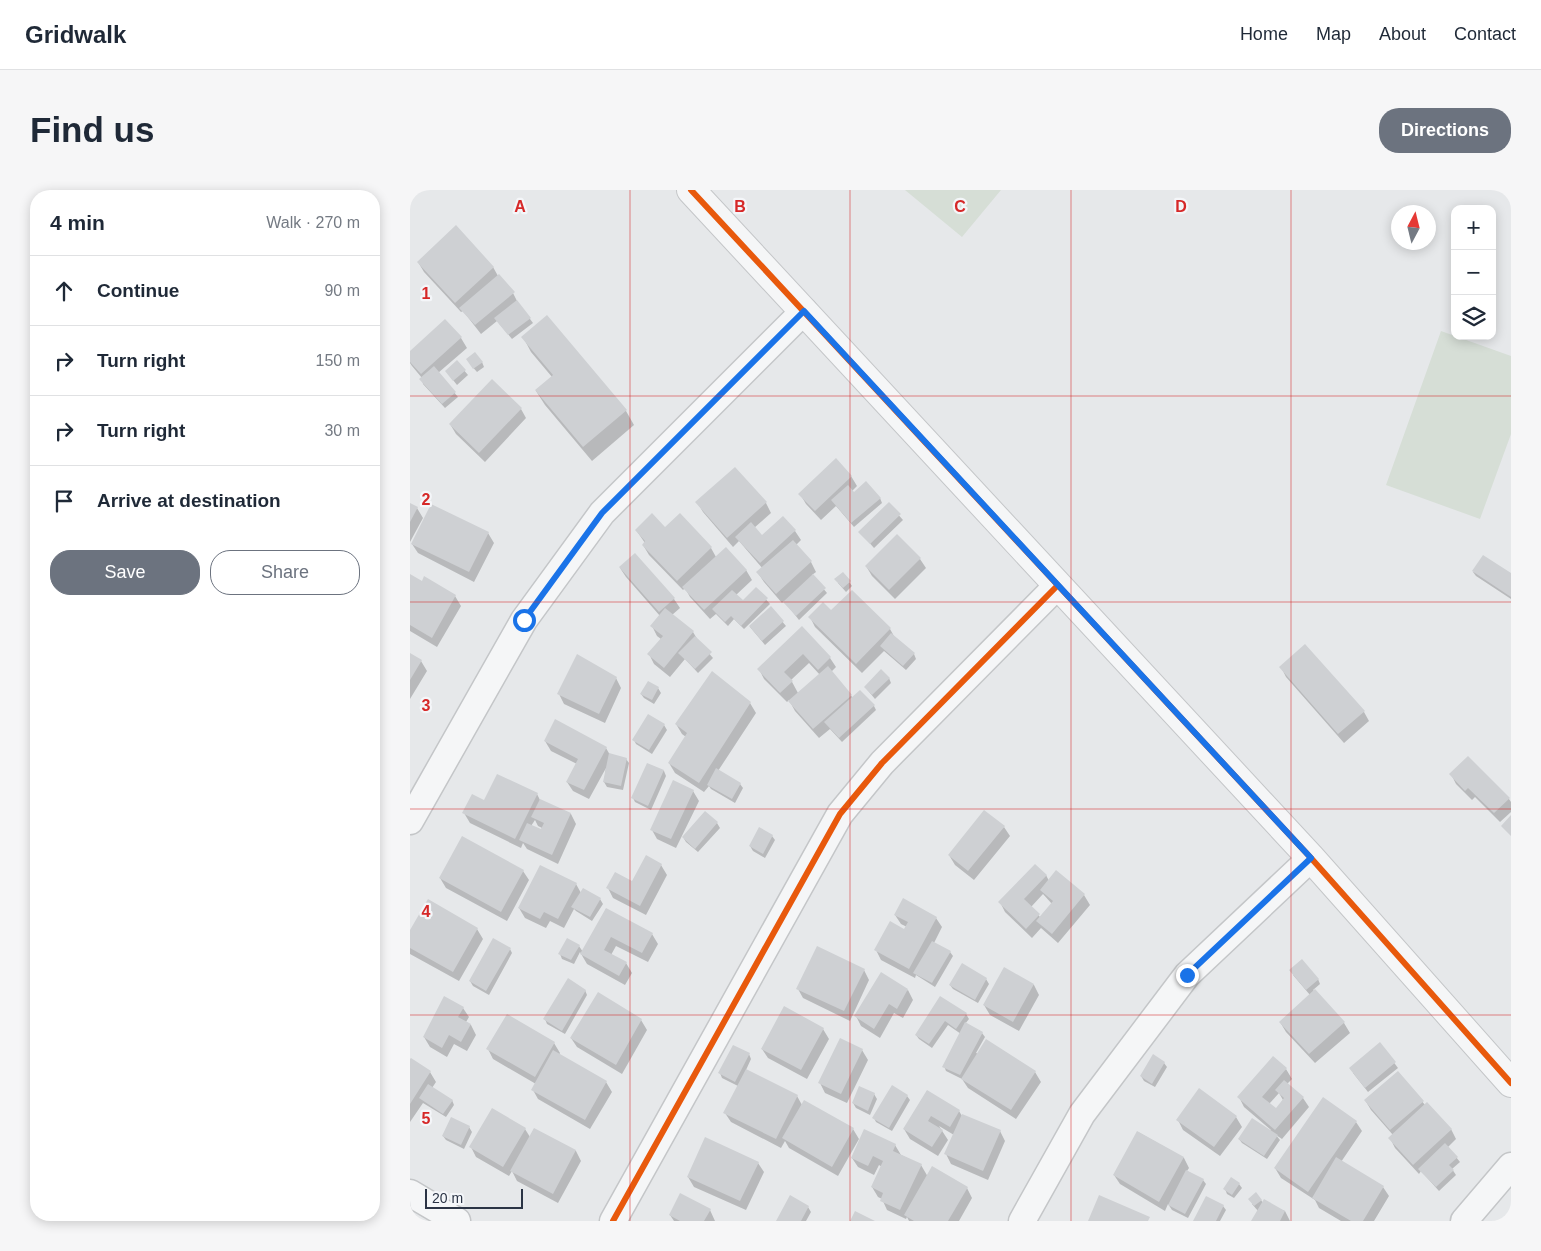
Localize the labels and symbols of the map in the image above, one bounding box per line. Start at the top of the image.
text: A [514,198,526,215]
text: B [734,198,746,215]
text: C [954,198,966,215]
text: D [1175,198,1187,215]
north arrow [1391,205,1436,250]
text: 1 [422,285,431,302]
text: 2 [422,491,431,508]
route start [513,609,536,632]
text: 3 [422,697,431,714]
text: 4 [422,903,431,920]
route end [1176,964,1199,987]
text: 5 [422,1110,431,1127]
scale bar [425,1186,522,1209]

